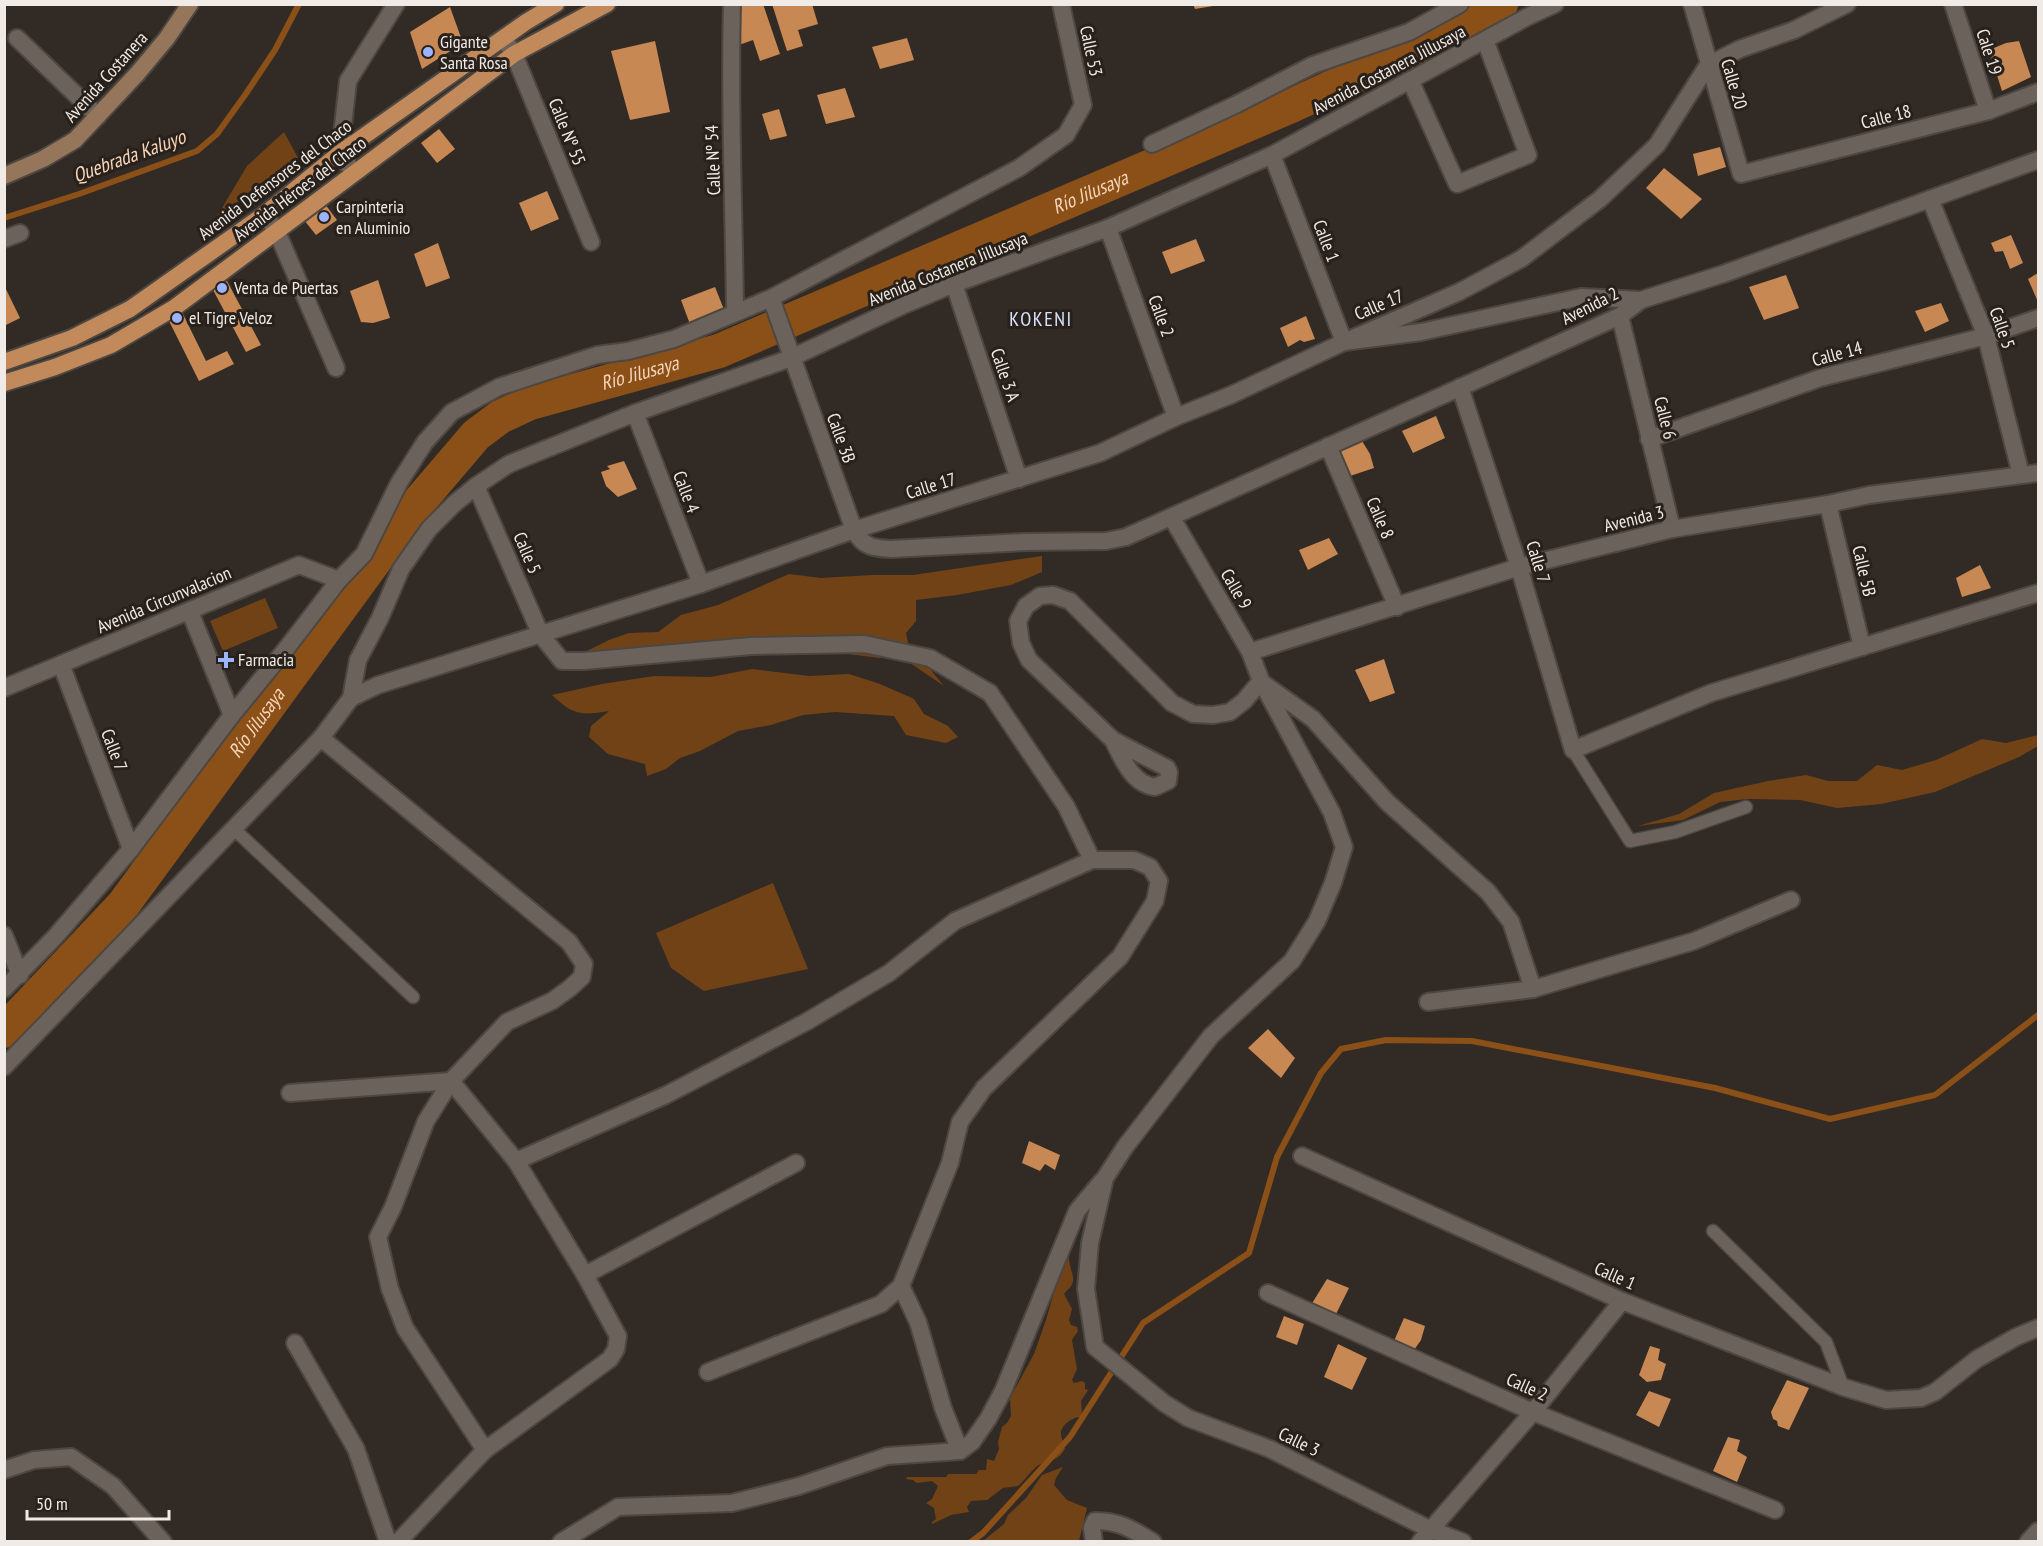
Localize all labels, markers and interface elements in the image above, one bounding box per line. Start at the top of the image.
street label: Avenida Costanera Jillusaya [1308,20,1469,120]
street label: Calle 53 [1075,24,1108,78]
street label: Cale 19 [1971,26,2008,78]
street label: Avenida Costanera [59,27,152,127]
place label: Gigante Santa Rosa [440,30,508,74]
marker: Gigante Santa Rosa [421,45,435,59]
street label: Calle 20 [1716,56,1753,112]
street label: Calle Nº 55 [544,95,591,169]
street label: Calle 18 [1858,99,1913,134]
street label: Avenida Defensores del Chaco [193,114,356,245]
water label: Quebrada Kaluyo [69,123,190,188]
street label: Calle Nº 54 [700,124,725,196]
street label: Avenida Héroes del Chaco [229,131,371,246]
water label: Río Jilusaya [1048,164,1133,220]
place label: Carpinteria en Aluminio [336,195,411,239]
marker: Carpinteria en Aluminio [317,210,331,224]
street label: Calle 1 [1308,217,1345,265]
street label: Avenida Costanera Jillusaya [865,226,1031,311]
place label: Venta de Puertas [233,276,338,299]
marker: Venta de Puertas [215,281,229,295]
street label: Avenida 2 [1557,281,1622,330]
street label: Calle 17 [1351,284,1407,325]
street label: Calle 2 [1143,292,1180,340]
street label: Calle 5 [1985,304,2020,352]
place label: el Tigre Veloz [189,306,273,329]
district label: KOKENI [1009,306,1073,332]
marker: el Tigre Veloz [170,311,184,325]
street label: Calle 14 [1809,336,1865,371]
street label: Calle 3 A [986,345,1025,405]
water label: Río Jilusaya [598,350,682,396]
street label: Calle 6 [1649,394,1682,441]
street label: Calle 3B [822,410,861,466]
street label: Calle 17 [903,467,959,504]
street label: Calle 4 [668,468,705,516]
street label: Calle 8 [1361,494,1399,542]
street label: Avenida 3 [1601,500,1666,537]
street label: Calle 5 [508,529,546,577]
street label: Calle 7 [1521,538,1556,586]
street label: Calle 5B [1847,543,1881,599]
street label: Avenida Circunvalacion [93,561,234,638]
street label: Calle 9 [1216,564,1257,613]
place label: Farmacia [238,648,294,671]
marker: Farmacia [219,653,233,667]
water label: Río Jilusaya [222,682,291,763]
street label: Calle 7 [96,726,133,774]
street label: Calle 1 [1591,1256,1640,1295]
street label: Calle 2 [1503,1367,1552,1406]
street label: Calle 3 [1275,1422,1324,1461]
scale bar [27,1483,170,1521]
text: 50 m [36,1492,68,1515]

